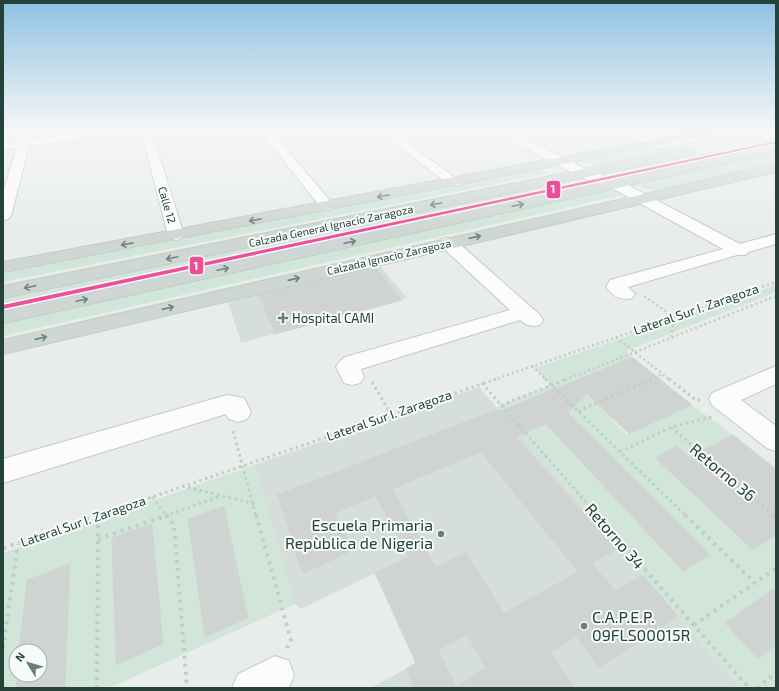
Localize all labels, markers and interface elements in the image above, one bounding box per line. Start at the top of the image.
line badge: 1 [546,180,561,199]
text: 1 [551,182,555,195]
street label: Calle 12 [156,185,179,225]
one-way arrow [377,192,390,200]
one-way arrow [430,201,443,209]
one-way arrow [511,201,524,209]
street label: Calzada General Ignacio Zaragoza [247,202,414,249]
one-way arrow [249,216,262,224]
one-way arrow [468,232,481,240]
street label: Calzada Ignacio Zaragoza [326,236,452,277]
one-way arrow [343,237,356,245]
one-way arrow [121,240,134,248]
one-way arrow [165,254,178,262]
line badge: 1 [189,256,204,275]
text: 1 [194,259,198,272]
one-way arrow [216,265,229,273]
one-way arrow [287,274,300,282]
street label: Lateral Sur I. Zaragoza [631,280,761,338]
one-way arrow [24,283,37,291]
one-way arrow [75,295,88,303]
one-way arrow [161,304,174,312]
place label: Hospital CAMI [292,310,374,326]
marker: Hospital CAMI [277,312,289,324]
one-way arrow [34,334,47,342]
street label: Lateral Sur I. Zaragoza [324,386,454,444]
street label: Retorno 36 [687,439,760,505]
street label: Lateral Sur I. Zaragoza [18,492,148,550]
street label: Retorno 34 [582,499,649,572]
place label: Escuela Primaria Repùblica de Nigeria [285,515,433,552]
marker: Escuela Primaria Repùblica de Nigeria [436,529,446,539]
place label: C.A.P.E.P. 09FLS00015R [592,607,691,644]
marker: C.A.P.E.P. 09FLS00015R [579,621,589,631]
north arrow [8,643,48,683]
text: N [12,649,27,664]

